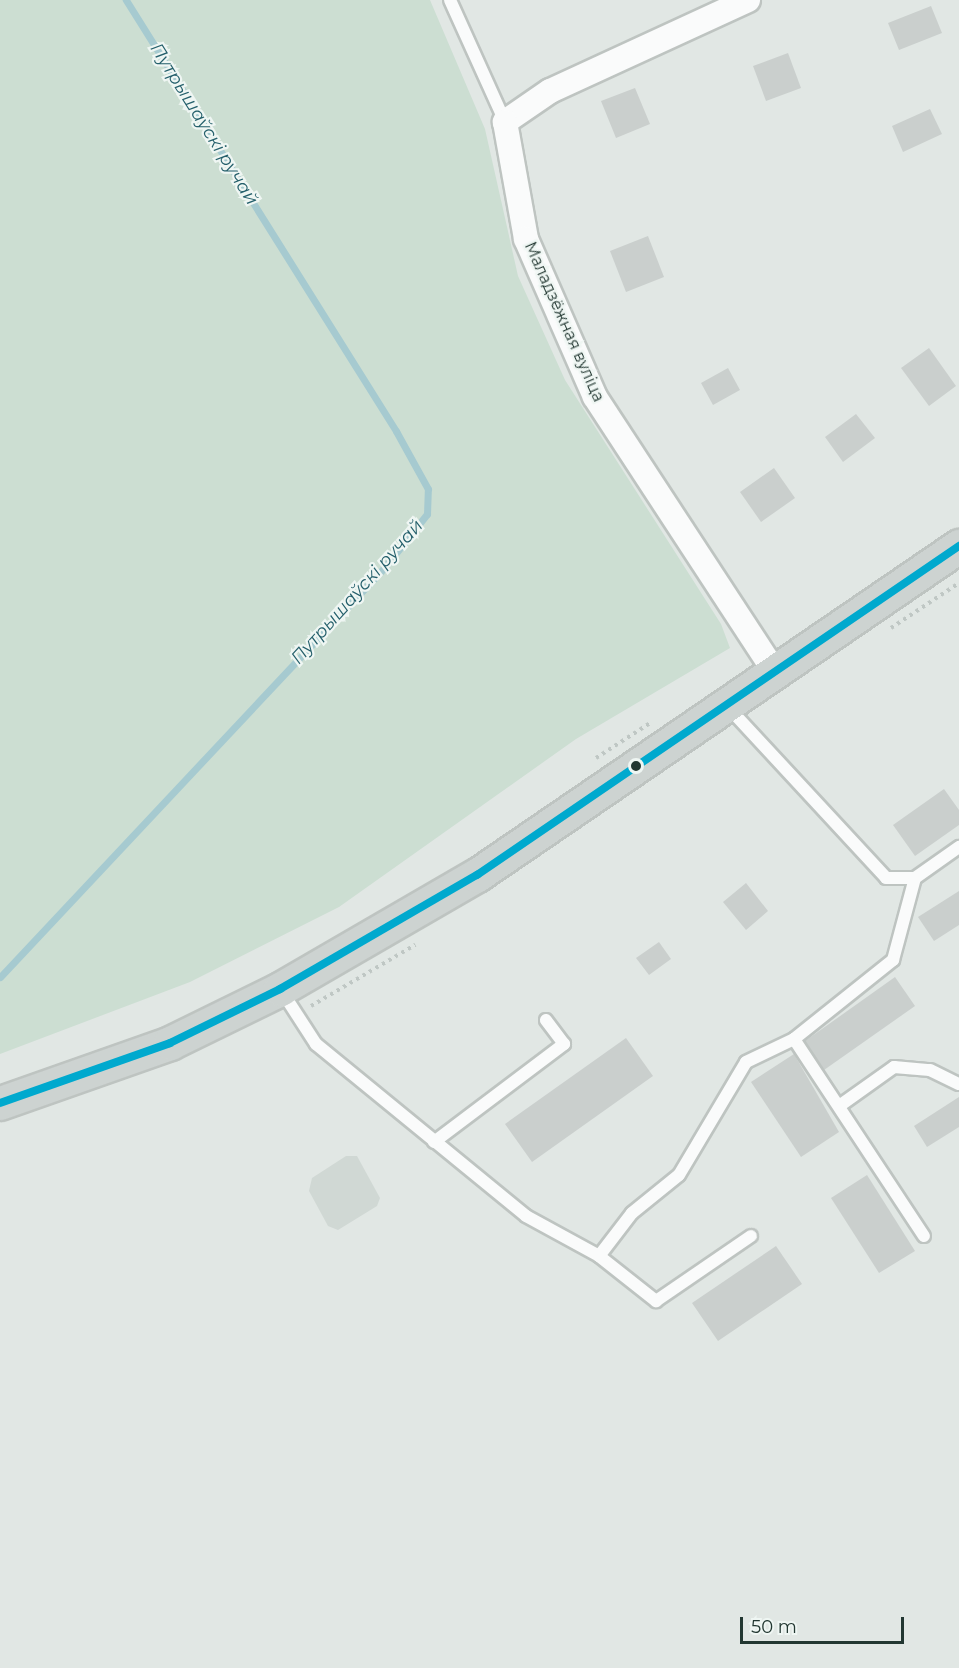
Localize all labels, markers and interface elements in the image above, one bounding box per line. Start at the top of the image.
water label: Путрышаўскі ручай [145,39,263,209]
street label: Маладзёжная вуліца [520,239,608,405]
water label: Путрышаўскі ручай [286,515,428,669]
unlabelled marker [630,760,642,772]
scale bar [743,1605,906,1643]
text: 50 m [751,1616,797,1638]

